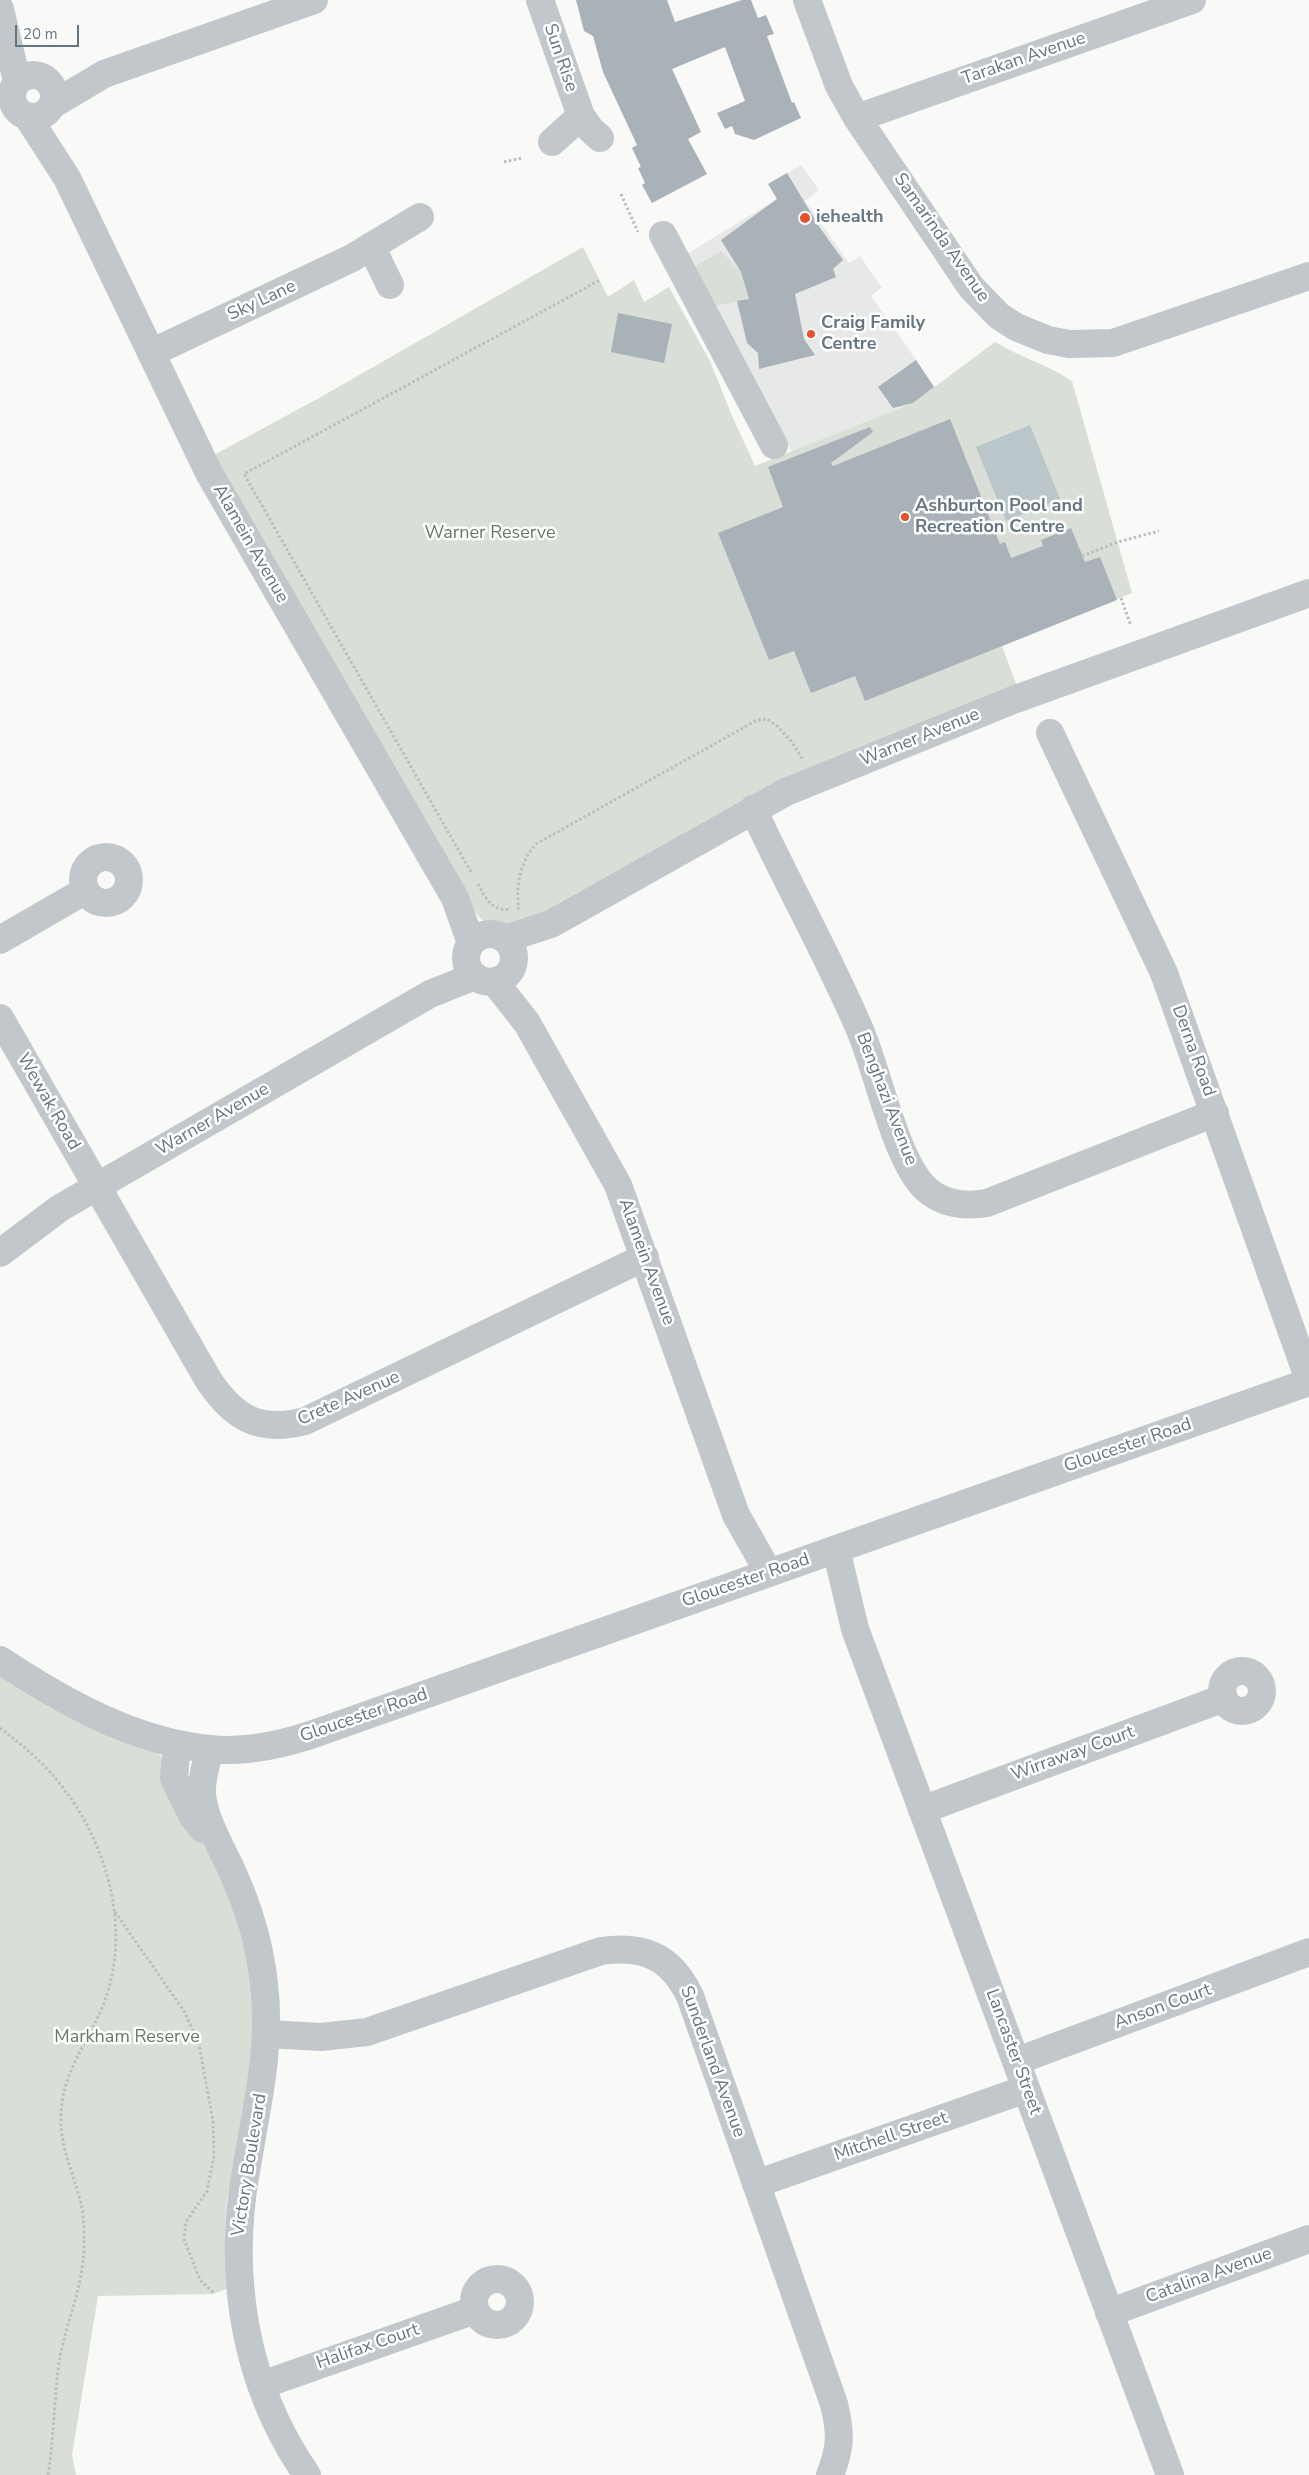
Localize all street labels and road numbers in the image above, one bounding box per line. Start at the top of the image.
street label: Sun Rise [538,21,582,95]
street label: Tarakan Avenue [959,28,1089,90]
street label: Samarinda Avenue [888,169,994,307]
street label: Sky Lane [224,276,300,326]
street label: Alamein Avenue [207,481,293,607]
street label: Warner Avenue [857,704,983,772]
street label: Derna Road [1166,1002,1220,1100]
street label: Benghazi Avenue [851,1029,921,1169]
street label: Wewak Road [12,1050,84,1154]
street label: Warner Avenue [153,1079,273,1161]
street label: Alamein Avenue [613,1196,679,1328]
street label: Crete Avenue [295,1367,403,1431]
street label: Gloucester Road [1061,1414,1195,1478]
street label: Gloucester Road [679,1549,813,1613]
street label: Gloucester Road [297,1684,431,1748]
street label: Wirraway Court [1009,1722,1137,1786]
street label: Anson Court [1112,1979,1214,2035]
street label: Sunderland Avenue [675,1983,749,2141]
street label: Lancaster Street [980,1986,1046,2118]
street label: Victory Boulevard [228,2092,272,2238]
street label: Mitchell Street [832,2108,950,2166]
street label: Catalina Avenue [1143,2243,1275,2309]
street label: Halifax Court [314,2319,422,2375]

